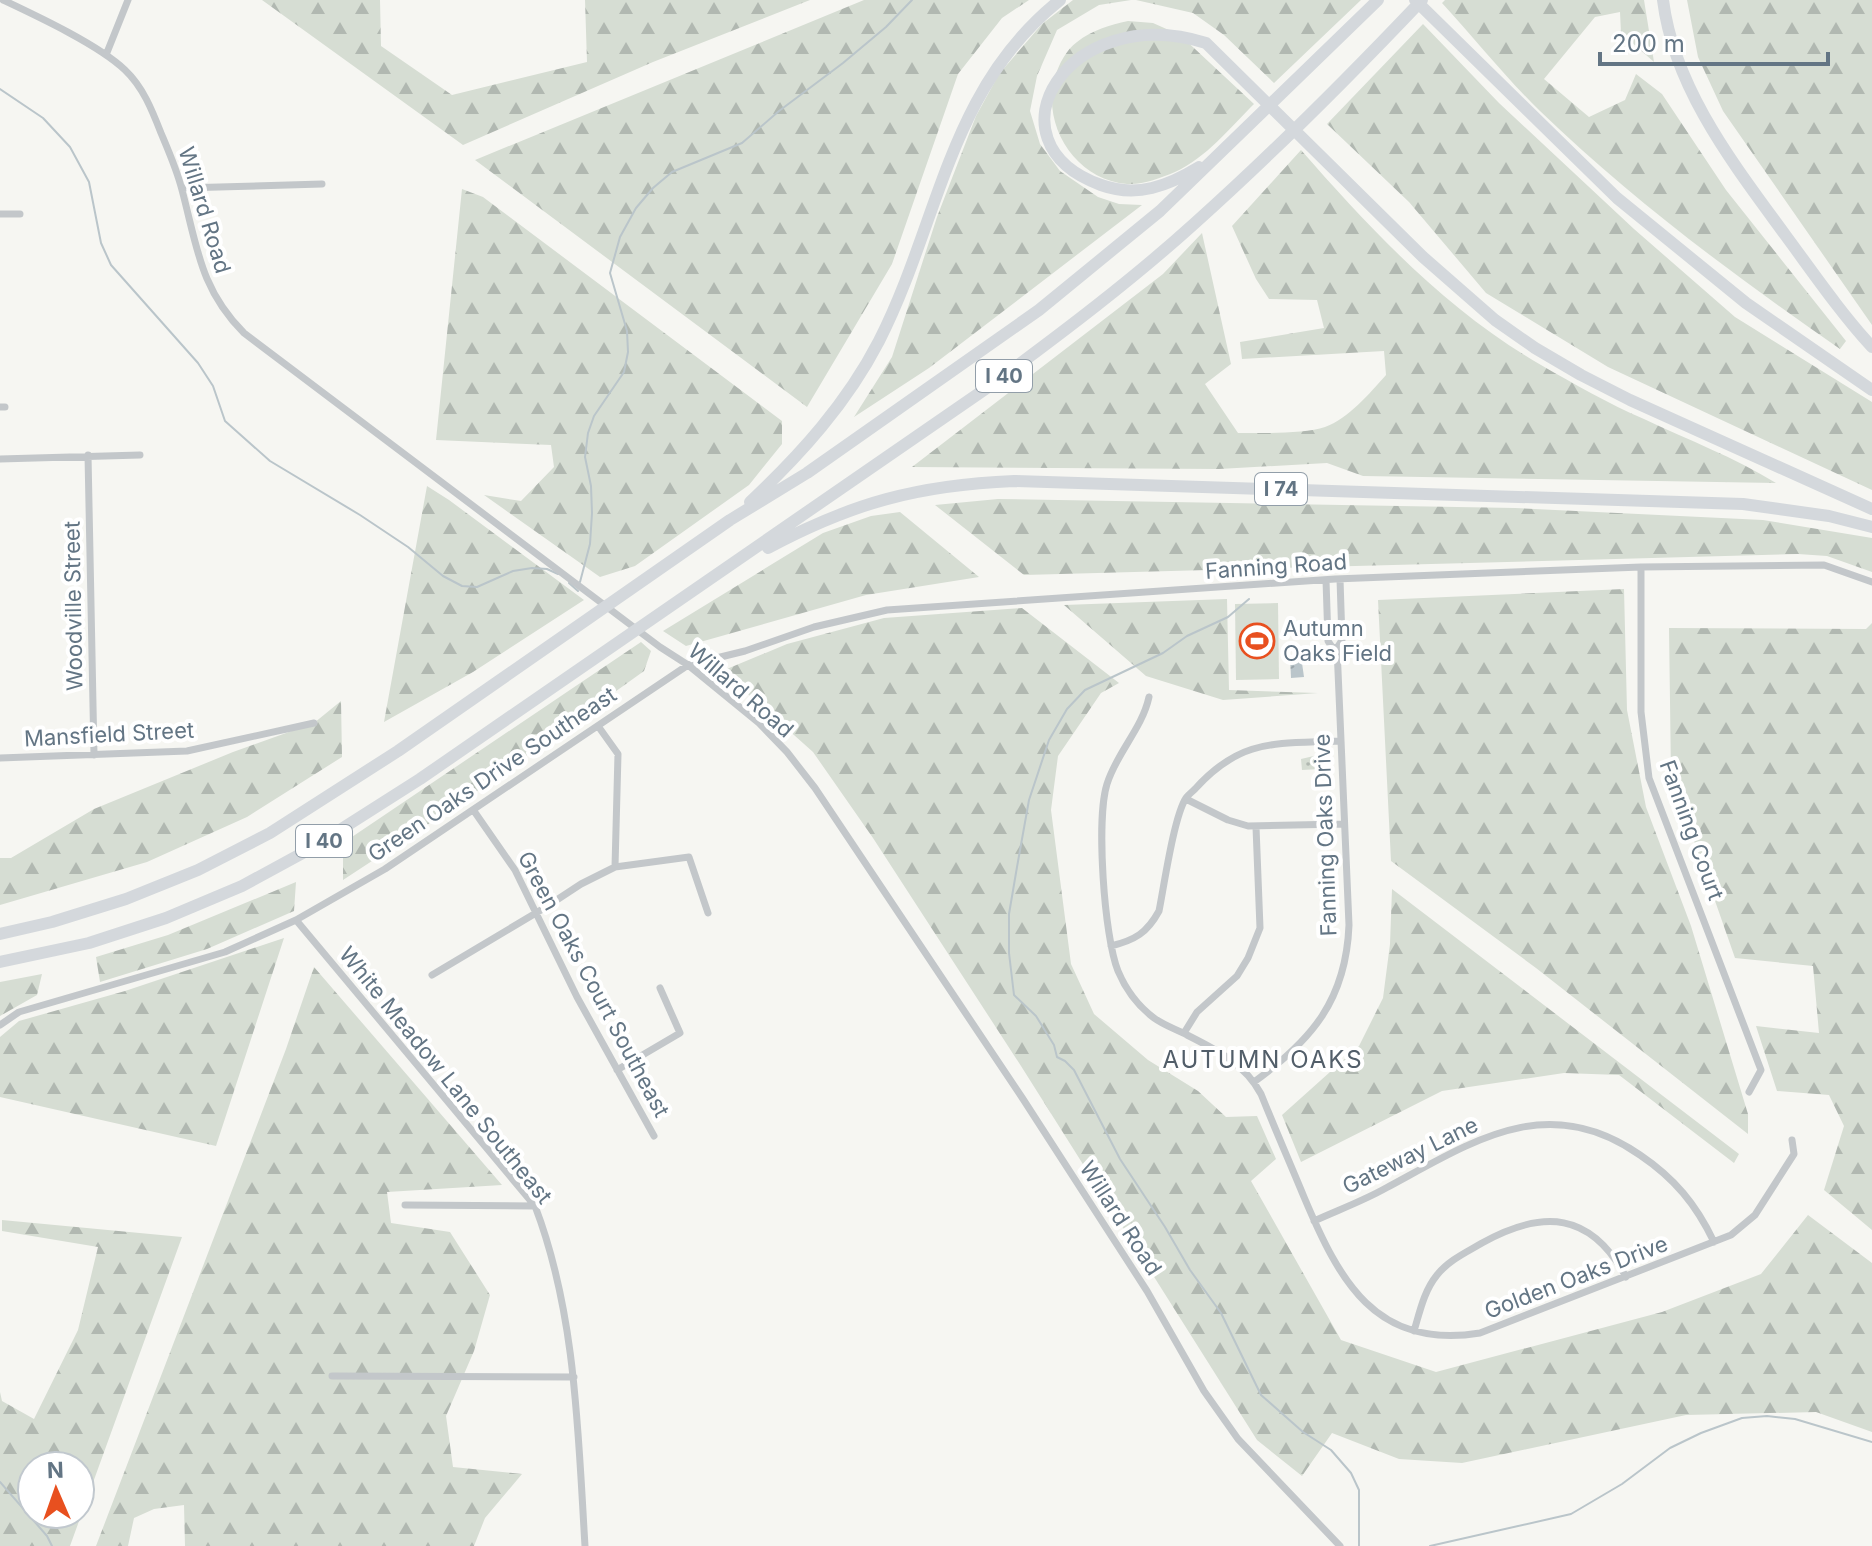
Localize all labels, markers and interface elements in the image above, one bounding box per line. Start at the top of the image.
scale bar [1600,16,1828,66]
text: 200 m [1612,29,1685,58]
street label: Willard Road [173,144,237,276]
road number: I 40 [976,360,1032,392]
road number: I 74 [1255,473,1307,505]
street label: Woodville Street [59,521,87,691]
street label: Fanning Road [1204,548,1348,584]
place label: Autumn Oaks Field [1283,615,1392,666]
sports icon: Autumn Oaks Field [1238,622,1276,660]
street label: Willard Road [683,637,799,743]
street label: Green Oaks Drive Southeast [363,681,621,867]
street label: Mansfield Street [23,717,195,751]
street label: Fanning Oaks Drive [1308,733,1342,937]
street label: Fanning Court [1655,757,1729,903]
road number: I 40 [296,825,352,857]
street label: Green Oaks Court Southeast [513,847,675,1121]
street label: White Meadow Lane Southeast [334,941,558,1209]
district label: AUTUMN OAKS [1162,1045,1364,1074]
street label: Gateway Lane [1338,1111,1482,1199]
street label: Willard Road [1075,1156,1167,1280]
street label: Golden Oaks Drive [1481,1230,1671,1324]
north arrow [16,1450,96,1530]
text: N [46,1457,64,1483]

